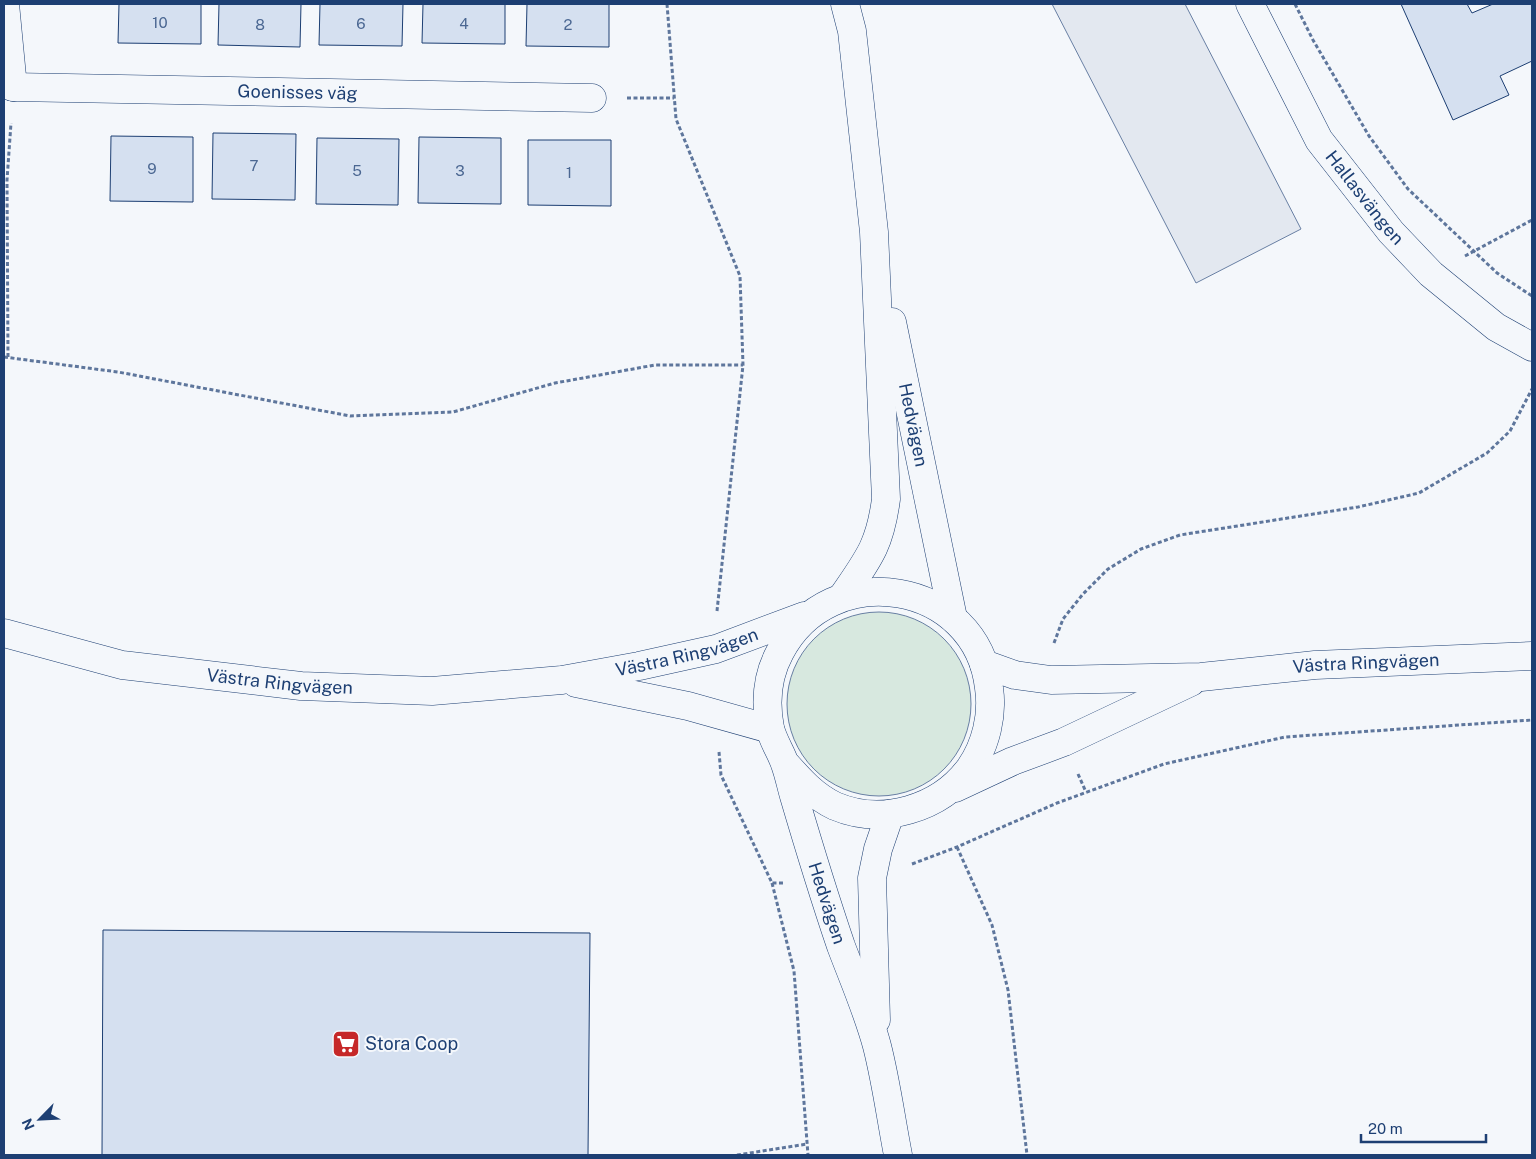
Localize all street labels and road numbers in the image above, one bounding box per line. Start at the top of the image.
street label: Goenisses väg [237,80,358,104]
street label: Hallasvängen [1321,146,1408,249]
street label: Hedvägen [895,381,933,468]
street label: Västra Ringvägen [614,623,761,680]
street label: Västra Ringvägen [1292,649,1440,677]
street label: Västra Ringvägen [206,664,353,698]
street label: Hedvägen [804,859,851,947]

